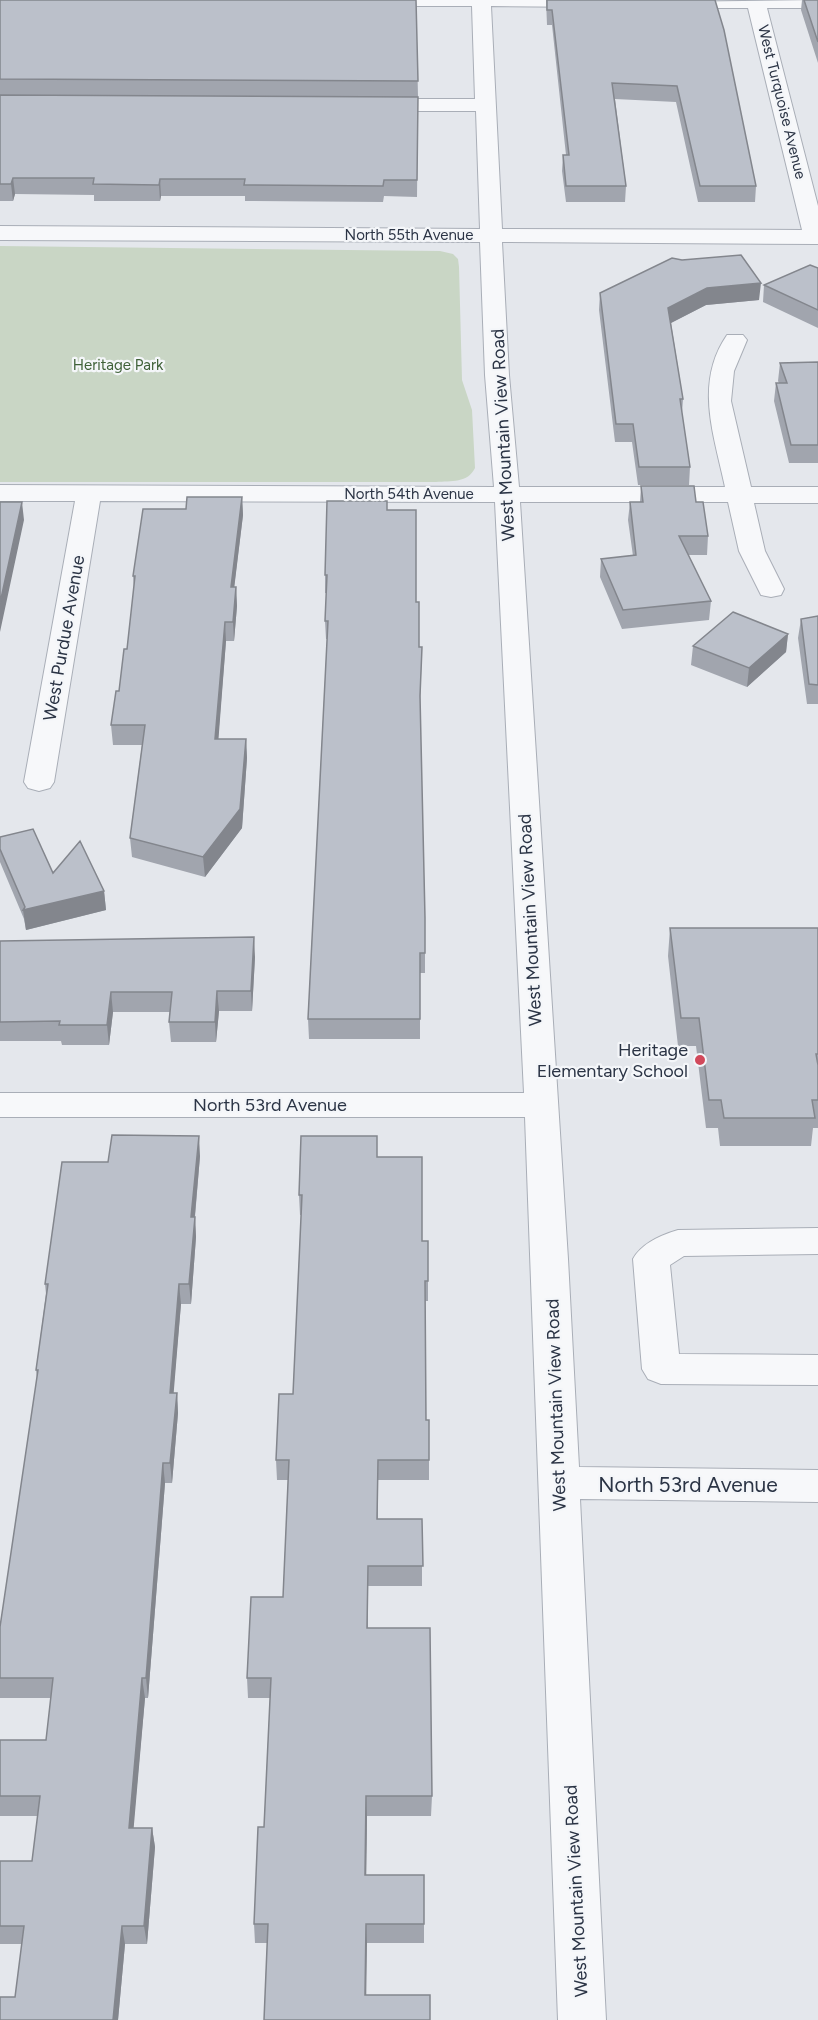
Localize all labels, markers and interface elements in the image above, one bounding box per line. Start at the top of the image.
street label: West Turquoise Avenue [754,23,810,181]
street label: North 55th Avenue [345,226,473,244]
street label: West Mountain View Road [486,328,520,542]
park label: Heritage Park [73,356,164,374]
street label: North 54th Avenue [344,485,474,503]
street label: West Purdue Avenue [39,553,89,723]
street label: West Mountain View Road [513,813,547,1027]
place label: Heritage Elementary School [537,1039,688,1082]
marker: Heritage Elementary School [693,1053,707,1067]
street label: North 53rd Avenue [193,1094,347,1116]
street label: West Mountain View Road [541,1298,571,1512]
street label: North 53rd Avenue [598,1472,778,1497]
street label: West Mountain View Road [559,1784,593,1998]

